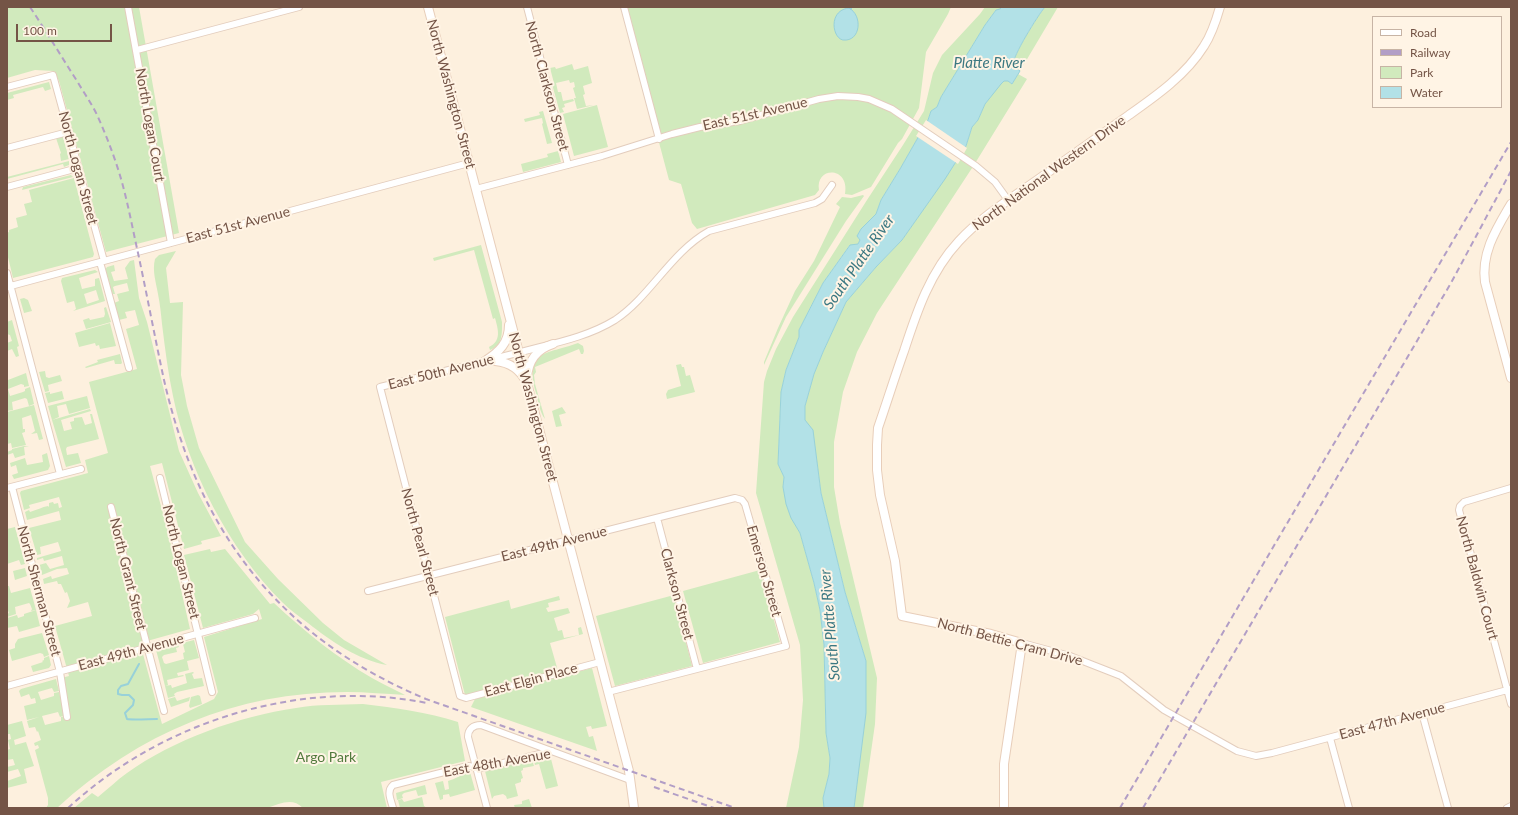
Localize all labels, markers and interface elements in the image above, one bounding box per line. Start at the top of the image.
scale bar [18,16,114,42]
legend [1372,16,1502,108]
street label: North Washington Street [423,17,479,171]
street label: North Clarkson Street [522,19,572,153]
text: 100 m [23,23,57,38]
text: Road [1410,25,1437,40]
text: Railway [1410,45,1450,60]
water label: Platte River [953,54,1025,72]
text: Park [1410,65,1433,80]
street label: North Logan Court [132,67,168,183]
text: Water [1410,85,1443,100]
street label: East 51st Avenue [701,94,809,134]
street label: North Logan Street [55,109,101,227]
street label: North National Western Drive [969,112,1129,234]
street label: East 51st Avenue [184,203,292,247]
water label: South Platte River [820,211,898,313]
street label: North Washington Street [505,330,561,484]
street label: East 50th Avenue [386,351,496,393]
street label: North Pearl Street [398,486,442,598]
street label: North Logan Street [159,503,203,621]
street label: North Baldwin Court [1452,514,1502,642]
street label: North Grant Street [106,516,150,632]
street label: East 49th Avenue [499,523,609,565]
street label: Emerson Street [743,523,785,619]
street label: North Sherman Street [13,524,65,658]
street label: Clarkson Street [657,546,697,642]
water label: South Platte River [816,569,844,681]
street label: North Bettie Cram Drive [935,614,1085,670]
street label: East 49th Avenue [76,630,186,674]
street label: East Elgin Place [483,660,579,700]
street label: East 47th Avenue [1337,699,1447,743]
street label: East 48th Avenue [442,745,552,781]
park label: Argo Park [296,749,356,765]

